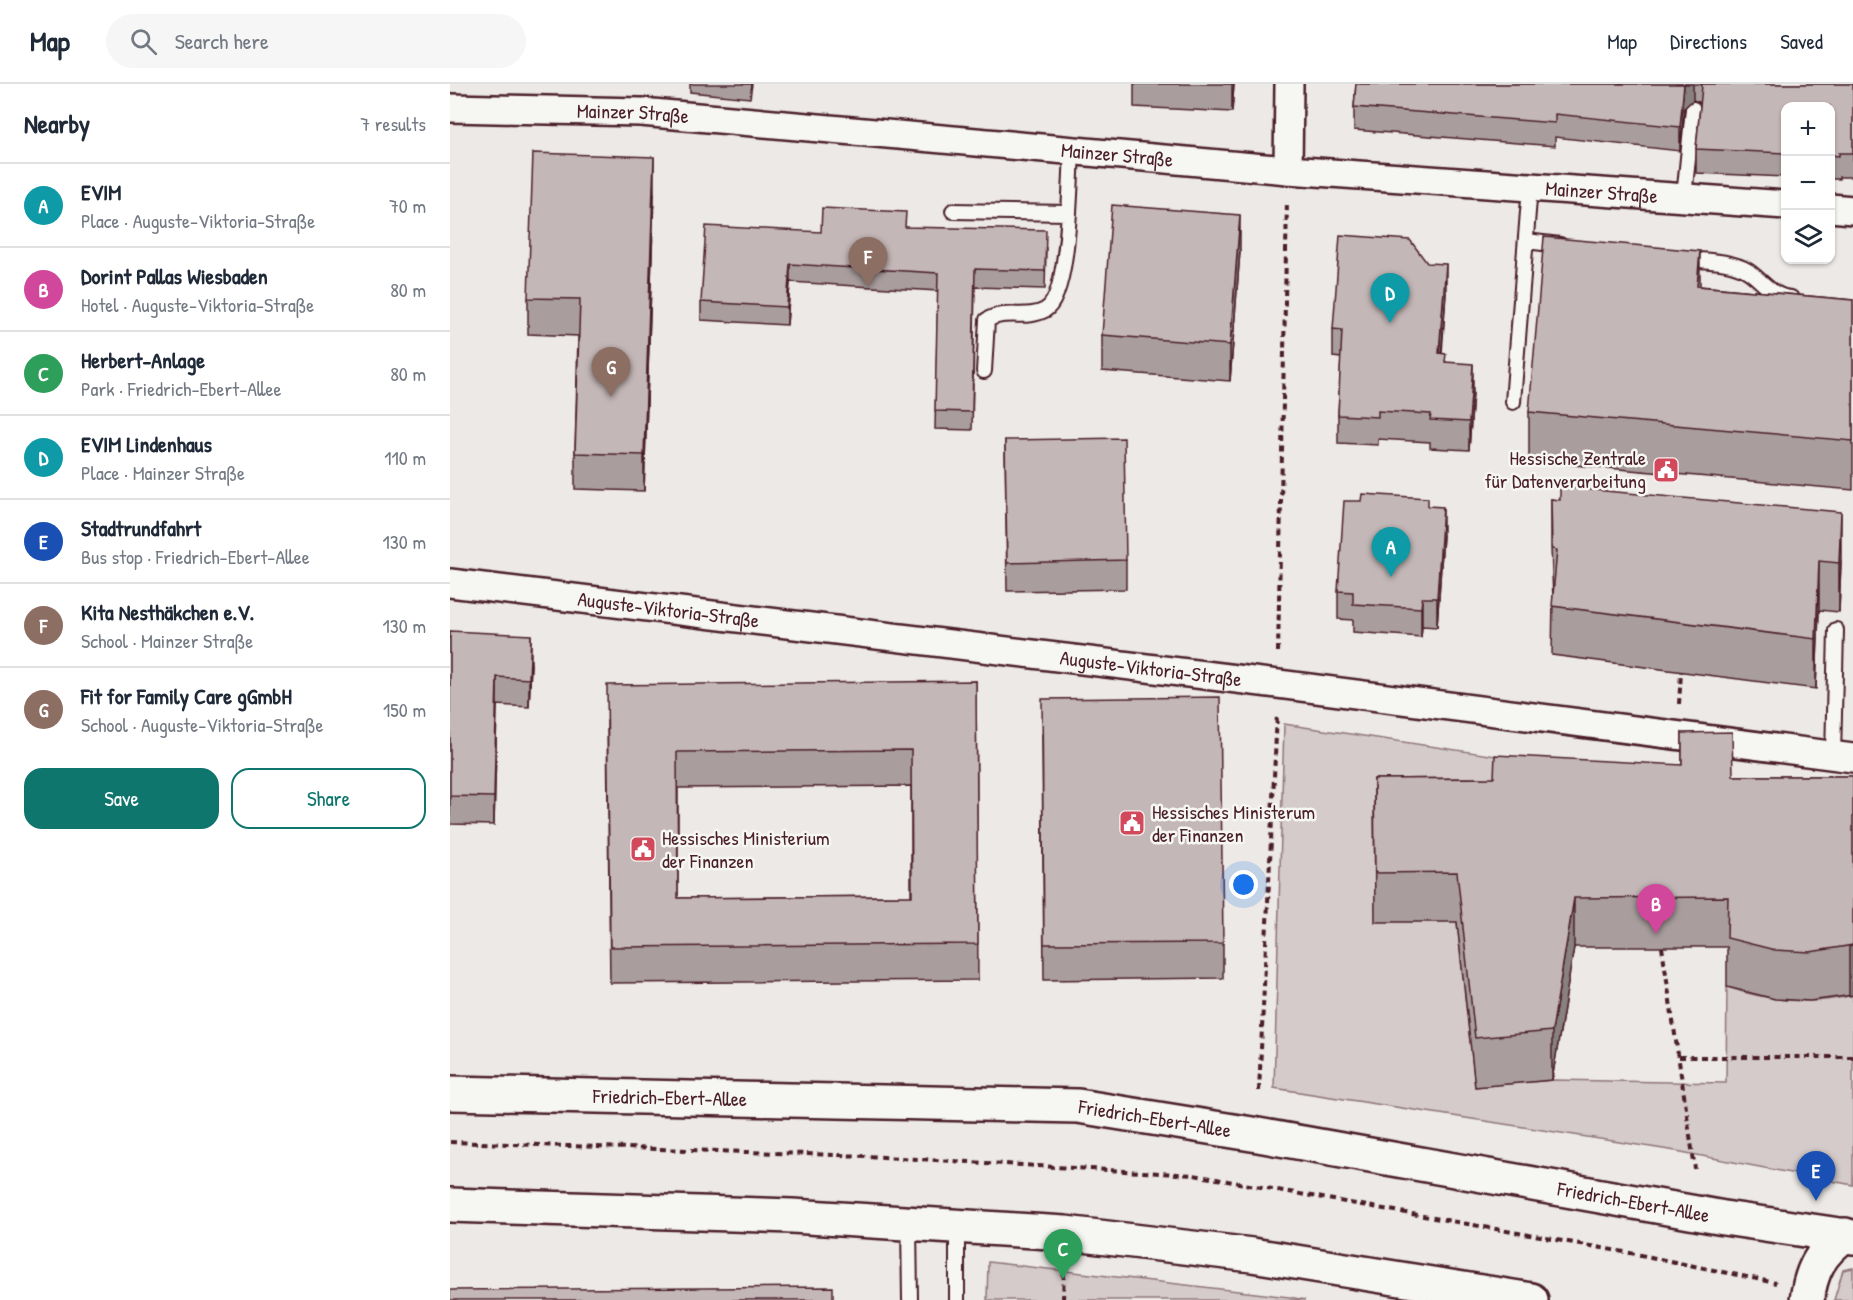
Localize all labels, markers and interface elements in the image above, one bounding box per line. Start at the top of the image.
search box [106,14,526,68]
text: Map [30,22,70,60]
icon: search [127,25,160,58]
text: Search here [175,26,269,56]
text: Map [1607,27,1637,56]
text: Directions [1670,27,1747,56]
text: Saved [1780,27,1823,56]
street label: Mainzer Straße [577,97,690,129]
map controls [1781,102,1835,264]
button: + [1781,102,1835,156]
text: Nearby [24,106,90,141]
text: 7 results [360,110,426,137]
street label: Mainzer Straße [1060,136,1174,173]
button: − [1781,156,1835,210]
street label: Mainzer Straße [1545,174,1659,209]
text: EVIM [81,177,121,207]
text: A [39,192,48,219]
text: 70 m [389,192,426,219]
text: Place · Auguste-Viktoria-Straße [81,207,315,234]
button: layers [1781,210,1835,264]
pin: F [848,238,888,287]
text: Dorint Pallas Wiesbaden [81,261,268,291]
pin: D [1370,274,1410,323]
text: B [38,276,49,303]
text: 80 m [390,276,426,303]
text: Hotel · Auguste-Viktoria-Straße [81,291,314,318]
text: Herbert-Anlage [81,345,205,375]
pin: G [592,348,630,397]
text: C [38,360,49,387]
text: 80 m [390,360,426,387]
text: Park · Friedrich-Ebert-Allee [81,375,282,402]
text: EVIM Lindenhaus [81,429,212,459]
text: D [39,444,48,471]
text: 110 m [384,444,426,471]
place label: Hessische Zentrale für Datenverarbeitung [1485,444,1646,494]
public building icon: Hessische Zentrale für Datenverarbeitung [1651,455,1681,485]
text: Place · Mainzer Straße [81,459,245,486]
text: Stadtrundfahrt [81,513,201,543]
text: E [39,528,48,555]
text: 130 m [383,528,426,555]
pin: A [1372,528,1410,577]
text: Bus stop · Friedrich-Ebert-Allee [81,543,310,570]
street label: Auguste-Viktoria-Straße [576,585,761,634]
text: Kita Nesthäkchen e.V. [81,597,254,627]
text: F [40,612,47,639]
text: 130 m [383,612,426,639]
text: School · Mainzer Straße [81,627,253,654]
street label: Auguste-Viktoria-Straße [1059,644,1243,692]
text: Fit for Family Care gGmbH [81,681,292,711]
text: G [39,696,48,723]
text: 150 m [383,696,426,723]
text: School · Auguste-Viktoria-Straße [81,711,323,738]
button: Save [24,768,219,829]
button: Share [231,768,426,829]
place label: Hessisches Ministerum der Finanzen [1152,798,1315,848]
public building icon: Hessisches Ministerum der Finanzen [1117,808,1147,838]
place label: Hessisches Ministerium der Finanzen [662,824,830,874]
public building icon: Hessisches Ministerium der Finanzen [628,834,658,864]
your location [1229,870,1258,899]
pin: B [1636,884,1676,934]
street label: Friedrich-Ebert-Allee [592,1082,747,1112]
street label: Friedrich-Ebert-Allee [1076,1092,1233,1143]
pin: E [1796,1152,1836,1201]
street label: Friedrich-Ebert-Allee [1555,1174,1712,1228]
pin: C [1044,1230,1082,1279]

